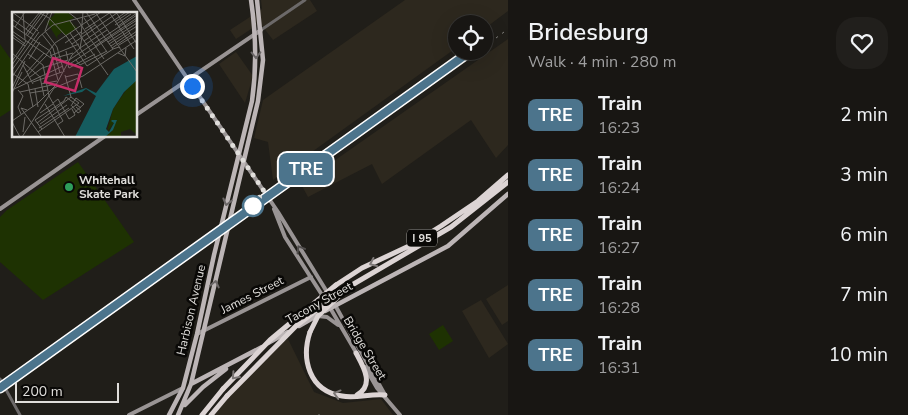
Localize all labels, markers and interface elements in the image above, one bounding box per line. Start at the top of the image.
inset map [12,12,138,138]
map controls [448,15,493,60]
button: locate [448,15,493,60]
text: Bridesburg [528,16,649,48]
button: heart [836,17,888,69]
text: Walk · 4 min · 280 m [528,51,676,73]
one-way arrow [251,52,261,59]
your location [180,74,205,99]
text: Train [598,91,642,117]
text: 2 min [840,102,888,128]
text: TRE [538,103,573,127]
text: 16:23 [598,117,640,139]
text: Train [598,151,642,177]
line badge: TRE [277,153,335,185]
text: TRE [289,157,323,181]
text: 3 min [840,162,888,188]
text: TRE [538,163,573,187]
place label: Whitehall Skate Park [79,172,140,202]
text: 16:24 [598,177,640,199]
marker: Whitehall Skate Park [63,181,75,193]
unlabelled marker [242,195,264,217]
one-way arrow [223,197,233,205]
text: Train [598,211,642,237]
text: 6 min [840,222,888,248]
text: TRE [538,223,573,247]
road number: I 95 [407,230,437,247]
text: 16:27 [598,237,640,259]
one-way arrow [296,246,306,255]
one-way arrow [369,257,378,267]
street label: Harbison Avenue [173,263,209,357]
text: Train [598,271,642,297]
street label: James Street [217,272,287,318]
street label: Tacony Street [283,278,356,328]
one-way arrow [209,279,220,288]
text: 7 min [840,282,888,308]
text: TRE [538,283,573,307]
text: 16:28 [598,297,640,319]
street label: Bridge Street [340,313,391,383]
text: Train [598,331,642,357]
text: 10 min [829,342,888,368]
text: TRE [538,343,573,367]
text: 16:31 [598,357,640,379]
one-way arrow [232,370,241,379]
scale bar [15,380,119,403]
text: 200 m [22,382,63,401]
one-way arrow [333,390,342,400]

